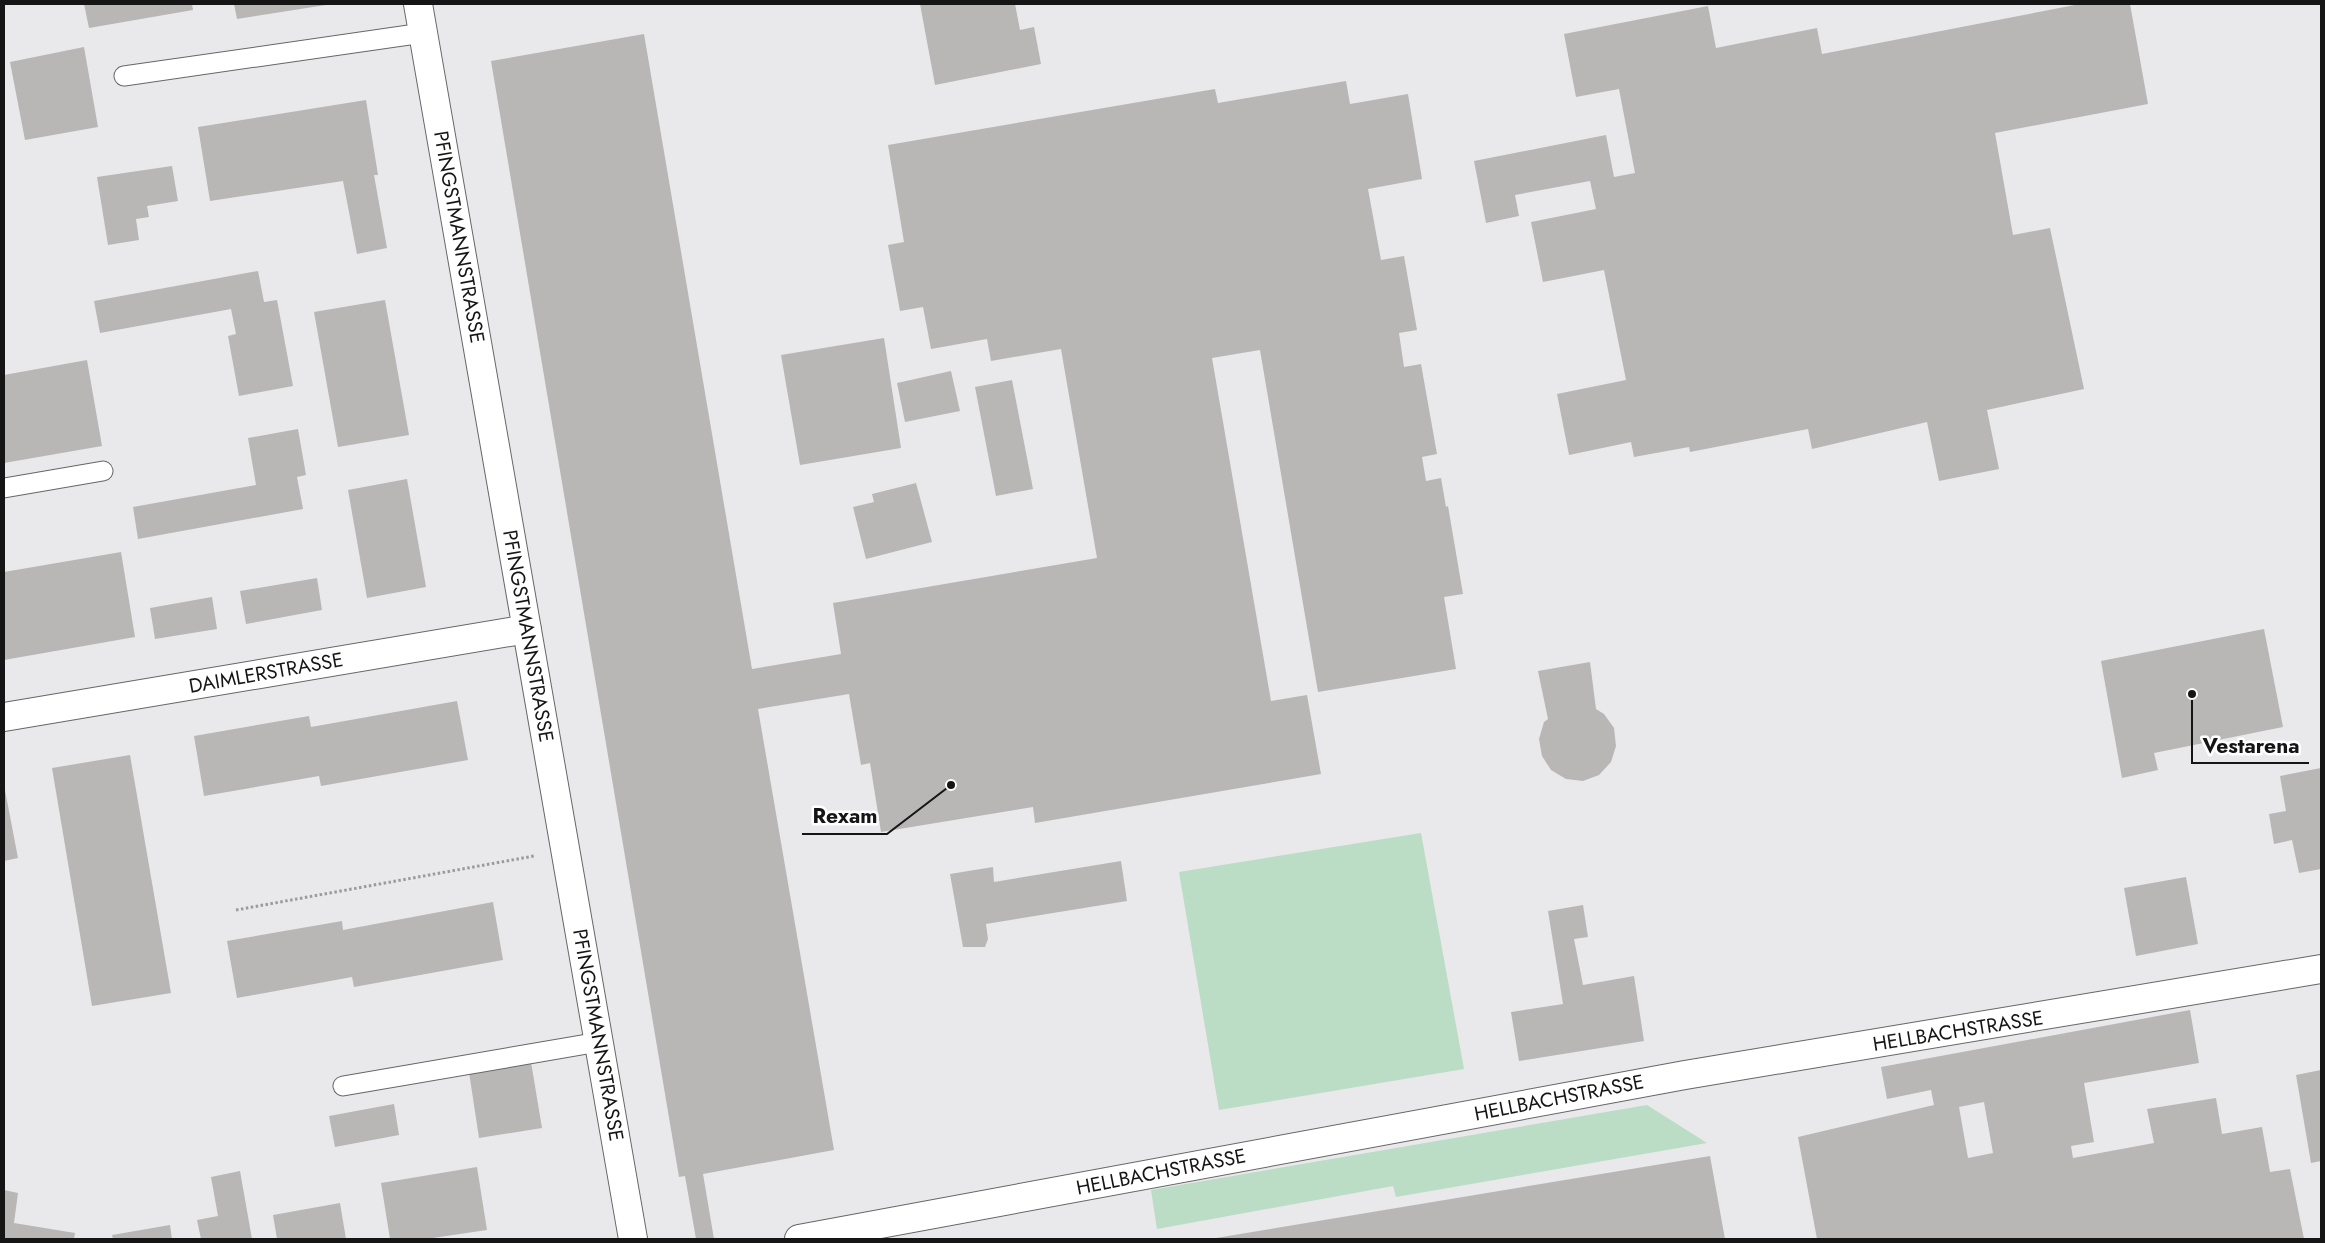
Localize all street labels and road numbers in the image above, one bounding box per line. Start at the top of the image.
street label: PFINGSTMANNSTRASSE [426,129,492,345]
street label: PFINGSTMANNSTRASSE [495,528,561,744]
street label: DAIMLERSTRASSE [187,645,345,701]
street label: PFINGSTMANNSTRASSE [565,927,631,1143]
street label: HELLBACHSTRASSE [1871,1003,2045,1059]
street label: HELLBACHSTRASSE [1472,1067,1646,1129]
street label: HELLBACHSTRASSE [1074,1141,1248,1203]

